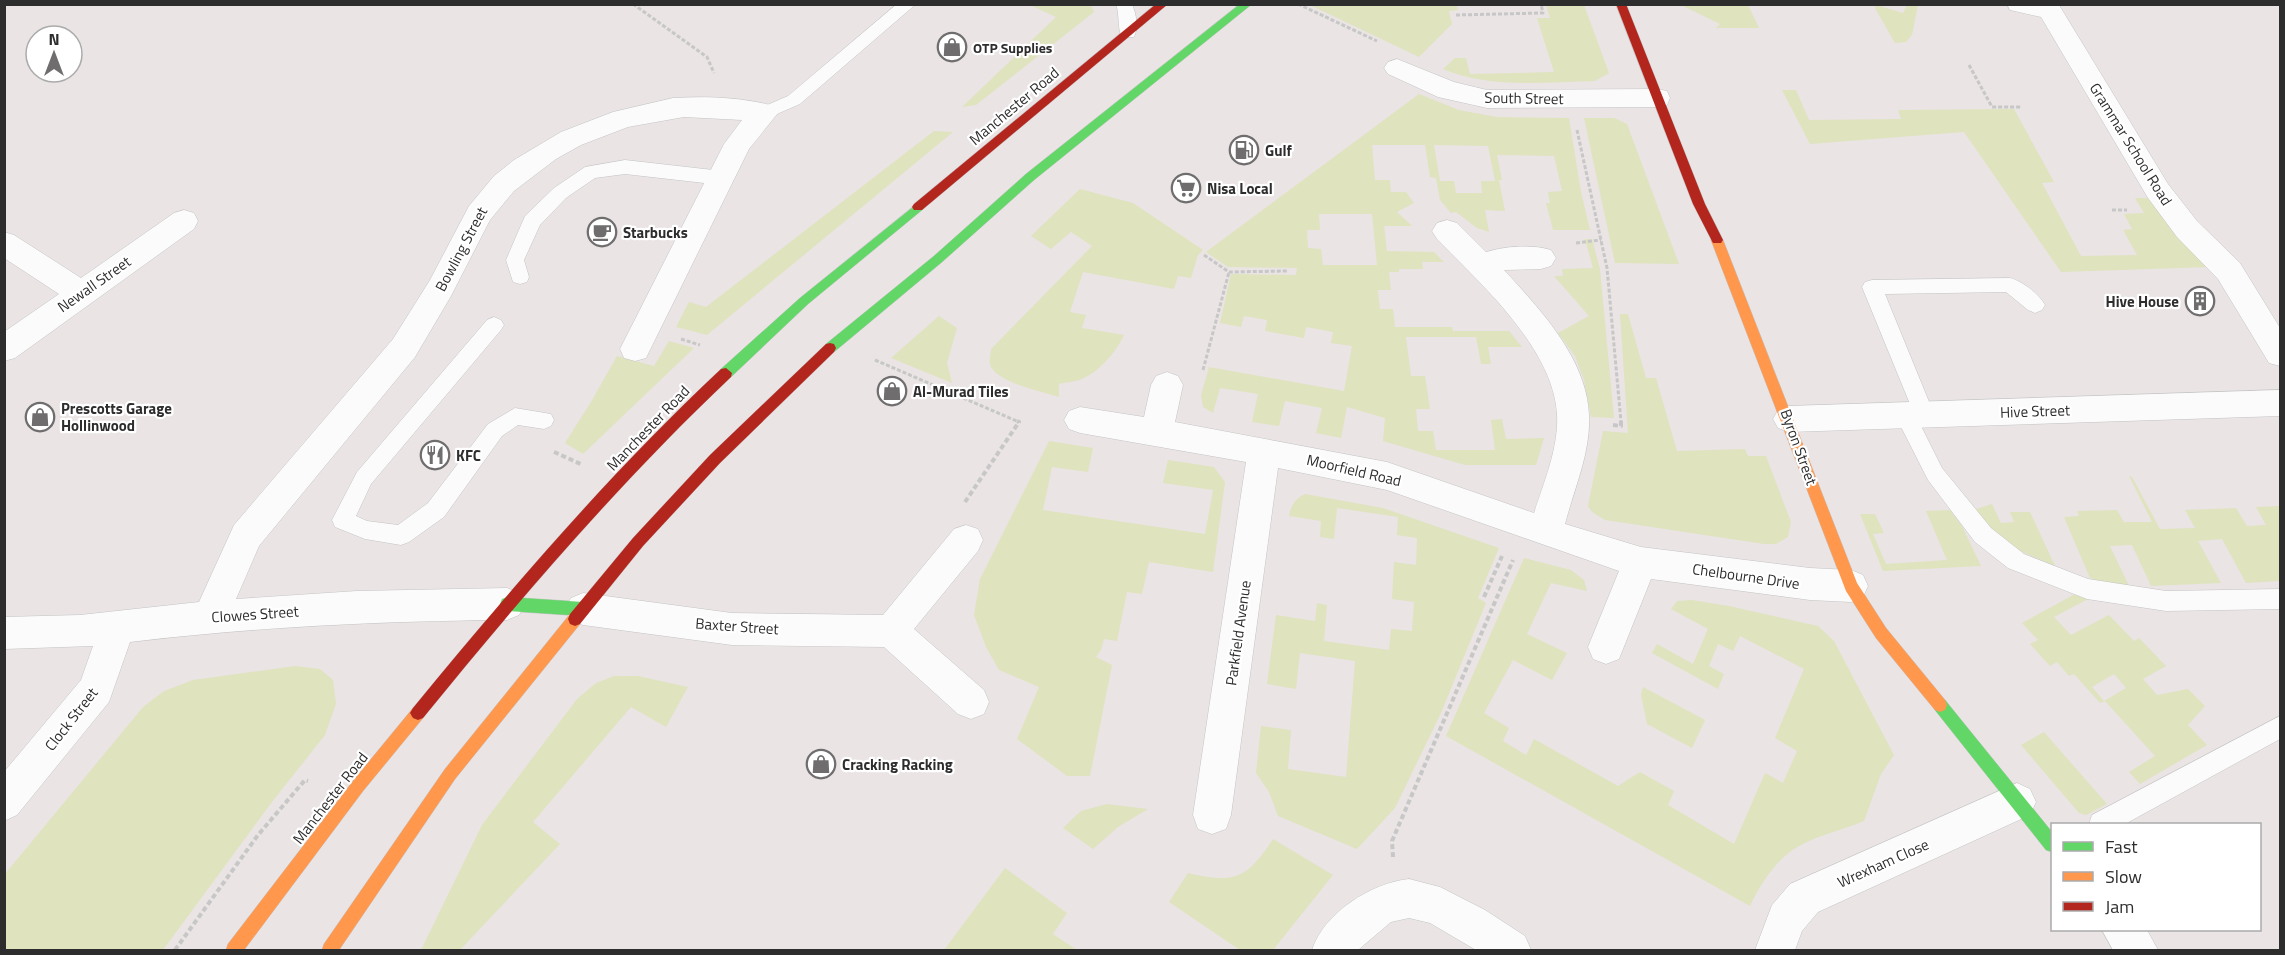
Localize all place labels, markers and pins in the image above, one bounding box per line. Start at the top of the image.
shop icon: OTP Supplies [936,31,968,63]
place label: OTP Supplies [973,37,1053,58]
fuel station icon: Gulf [1228,134,1260,166]
place label: Gulf [1265,139,1293,162]
supermarket icon: Nisa Local [1170,172,1202,204]
place label: Nisa Local [1207,177,1273,200]
cafe icon: Starbucks [586,216,618,248]
place label: Starbucks [623,221,688,244]
building icon: Hive House [2184,285,2216,317]
place label: Hive House [2106,290,2179,313]
shop icon: Al-Murad Tiles [876,375,908,407]
place label: Al-Murad Tiles [913,380,1009,403]
place label: Prescotts Garage Hollinwood [61,397,172,437]
shop icon: Prescotts Garage Hollinwood [24,401,56,433]
restaurant icon: KFC [419,439,451,471]
place label: KFC [456,444,481,467]
shop icon: Cracking Racking [805,748,837,780]
place label: Cracking Racking [842,753,953,776]

